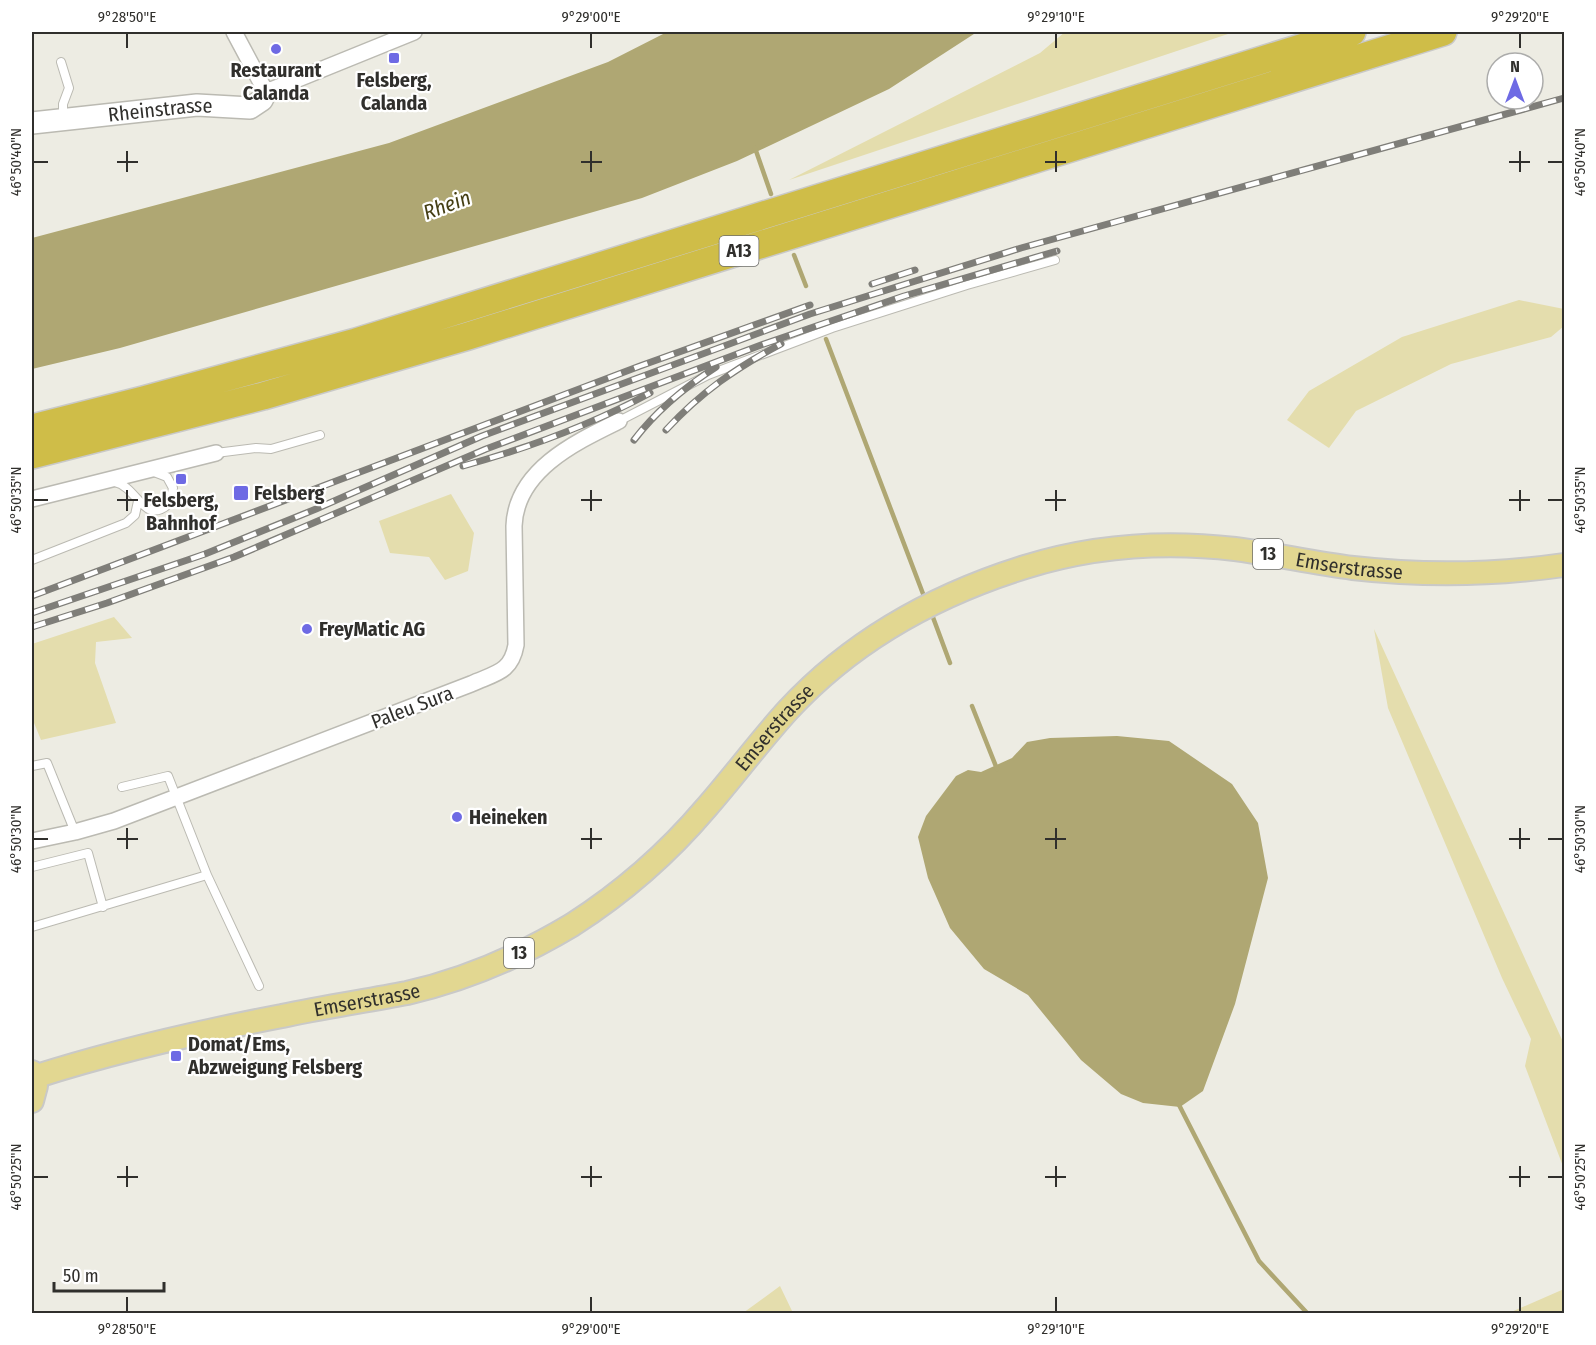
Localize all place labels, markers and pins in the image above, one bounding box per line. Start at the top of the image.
marker: Restaurant Calanda [269,42,283,56]
marker: Felsberg, Calanda [387,51,401,65]
place label: Restaurant Calanda [230,58,323,105]
place label: Felsberg, Calanda [356,68,432,115]
marker: Felsberg, Bahnhof [174,472,188,486]
place label: Felsberg [254,481,325,505]
marker: Felsberg [232,484,250,502]
place label: Felsberg, Bahnhof [143,488,219,535]
place label: FreyMatic AG [319,617,425,641]
marker: FreyMatic AG [300,622,314,636]
place label: Heineken [469,805,548,829]
marker: Heineken [450,810,464,824]
place label: Domat/Ems, Abzweigung Felsberg [187,1032,362,1079]
marker: Domat/Ems, Abzweigung Felsberg [169,1049,183,1063]

